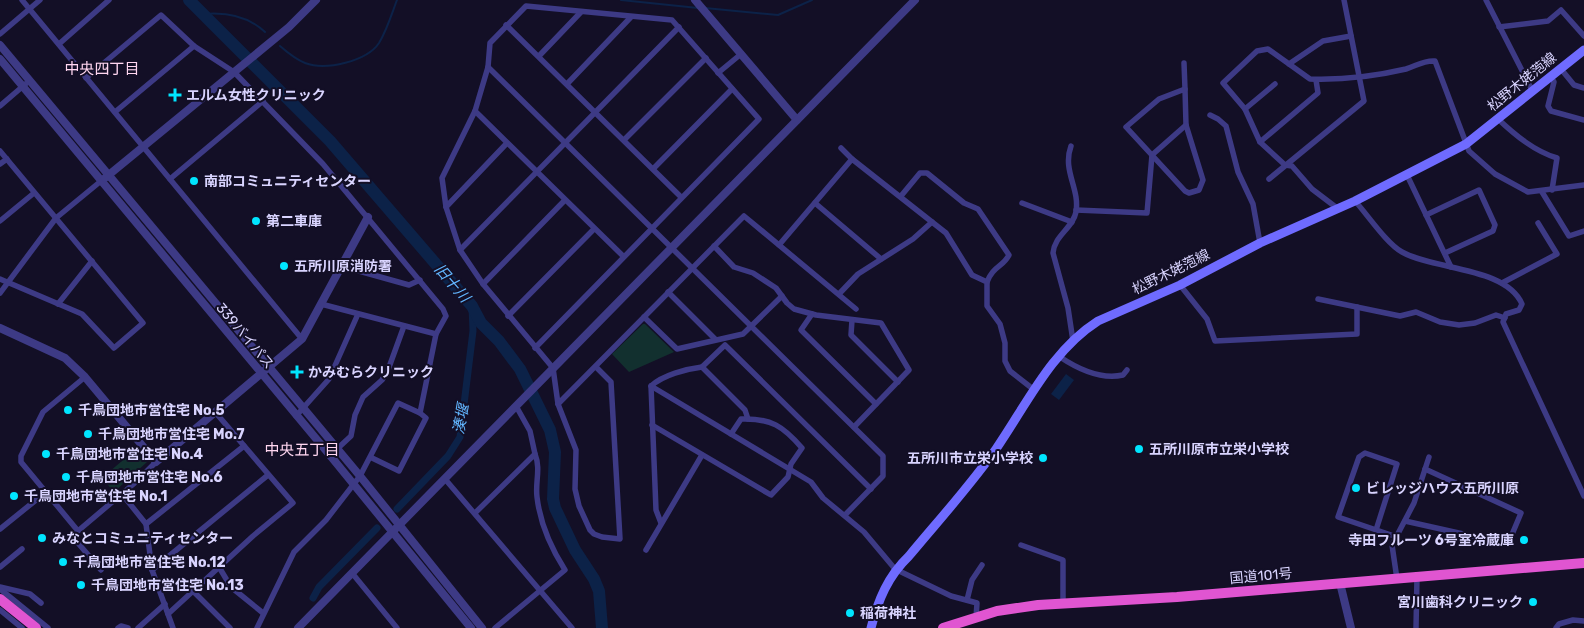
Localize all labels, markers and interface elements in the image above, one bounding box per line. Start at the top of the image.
street label: 松野木姥萢線 [1484,49,1560,115]
district label: 中央四丁目 [64,60,140,78]
place label: エルム女性クリニック [186,87,326,104]
marker: エルム女性クリニック [168,88,182,102]
place label: 南部コミュニティセンター [204,173,371,190]
marker: 南部コミュニティセンター [188,175,200,187]
place label: 第二車庫 [266,213,322,230]
marker: 第二車庫 [250,215,262,227]
street label: 松野木姥萢線 [1130,246,1212,298]
place label: 五所川原消防署 [294,258,392,275]
marker: 五所川原消防署 [278,260,290,272]
water label: 旧十川 [430,260,475,307]
street label: 339バイパス [213,300,277,372]
place label: かみむらクリニック [308,364,434,381]
marker: かみむらクリニック [290,365,304,379]
water label: 湊堰 [450,400,473,435]
place label: 千鳥団地市営住宅 No.5 [78,402,225,419]
marker: 千鳥団地市営住宅 No.5 [62,404,74,416]
place label: 千鳥団地市営住宅 Mo.7 [98,426,245,443]
marker: 千鳥団地市営住宅 Mo.7 [82,428,94,440]
district label: 中央五丁目 [264,441,340,459]
place label: 五所川原市立栄小学校 [1149,441,1289,458]
marker: 五所川原市立栄小学校 [1133,443,1145,455]
place label: 千鳥団地市営住宅 No.4 [56,446,203,463]
marker: 千鳥団地市営住宅 No.4 [40,448,52,460]
place label: 五所川市立栄小学校 [907,450,1033,467]
marker: 五所川市立栄小学校 [1037,452,1049,464]
place label: 千鳥団地市営住宅 No.6 [76,469,223,486]
marker: 千鳥団地市営住宅 No.6 [60,471,72,483]
place label: ビレッジハウス五所川原 [1366,480,1519,497]
marker: ビレッジハウス五所川原 [1350,482,1362,494]
place label: 千鳥団地市営住宅 No.1 [24,488,168,505]
marker: 千鳥団地市営住宅 No.1 [8,490,20,502]
place label: みなとコミュニティセンター [52,530,233,547]
marker: みなとコミュニティセンター [36,532,48,544]
place label: 寺田フルーツ 6号室冷蔵庫 [1348,532,1514,549]
marker: 寺田フルーツ 6号室冷蔵庫 [1518,534,1530,546]
place label: 千鳥団地市営住宅 No.12 [73,554,226,571]
marker: 千鳥団地市営住宅 No.12 [57,556,69,568]
street label: 国道101号 [1229,565,1293,587]
place label: 千鳥団地市営住宅 No.13 [91,577,244,594]
marker: 千鳥団地市営住宅 No.13 [75,579,87,591]
place label: 宮川歯科クリニック [1397,594,1523,611]
marker: 宮川歯科クリニック [1527,596,1539,608]
place label: 稲荷神社 [860,605,916,622]
marker: 稲荷神社 [844,607,856,619]

